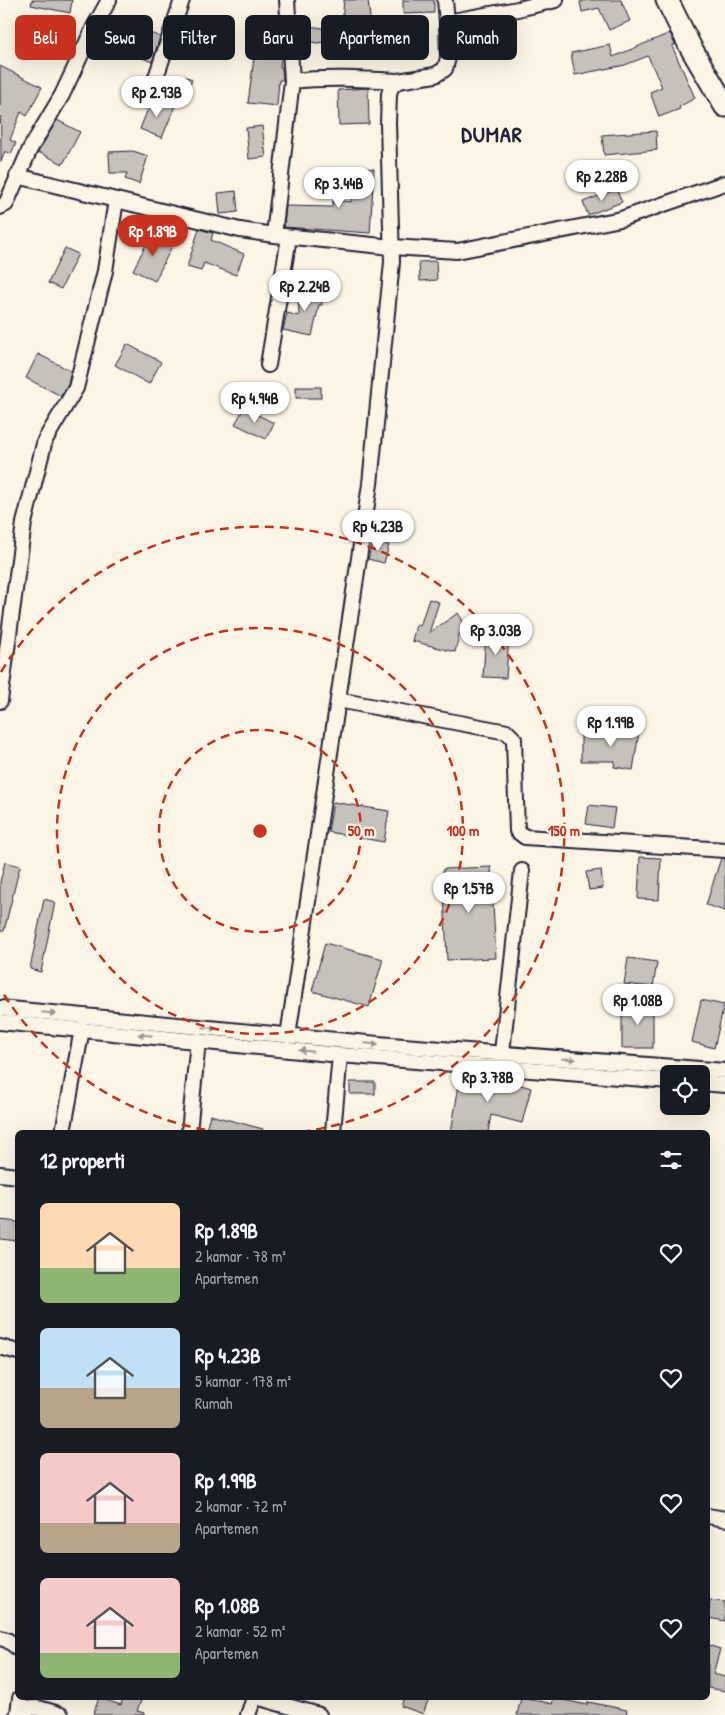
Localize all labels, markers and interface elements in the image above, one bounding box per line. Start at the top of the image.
chip: Beli [15,15,76,60]
chip: Sewa [86,15,153,60]
chip: Filter [163,15,235,60]
chip: Baru [245,15,311,60]
chip: Apartemen [321,15,429,60]
chip: Rumah [439,15,517,60]
pin: Rp 2.93B [105,76,209,118]
text: Rp 2.93B [132,81,182,103]
district label: DUMAR [461,119,523,149]
pin: Rp 2.28B [550,160,654,202]
text: Rp 2.28B [576,165,628,187]
pin: Rp 3.44B [287,166,391,209]
text: Rp 3.44B [315,172,363,194]
pin: Rp 1.89B [101,214,205,257]
text: Rp 1.89B [129,220,177,242]
pin: Rp 2.24B [253,270,357,312]
text: Rp 2.24B [280,275,330,297]
pin: Rp 4.94B [203,382,307,424]
text: Rp 4.94B [231,387,279,409]
pin: Rp 4.23B [326,510,430,552]
text: Rp 4.23B [353,515,403,537]
pin: Rp 3.03B [444,614,548,656]
text: Rp 3.03B [471,619,521,641]
pin: Rp 1.99B [559,706,663,748]
text: Rp 1.99B [588,711,634,733]
text: 50 m [348,820,374,841]
text: 100 m [447,820,479,841]
text: 150 m [548,820,580,841]
centre of rings [251,822,269,840]
pin: Rp 1.57B [417,872,521,914]
text: Rp 1.57B [444,877,494,899]
pin: Rp 1.08B [586,984,690,1026]
text: Rp 1.08B [613,989,663,1011]
one-way arrow [41,1009,57,1017]
one-way arrow [203,1024,219,1032]
one-way arrow [136,1031,152,1039]
one-way arrow [364,1040,380,1048]
one-way arrow [298,1047,314,1055]
one-way arrow [561,1055,577,1063]
pin: Rp 3.78B [436,1060,540,1103]
map controls [660,1065,710,1115]
button: locate [660,1065,710,1115]
text: Rp 3.78B [462,1066,514,1088]
text: 12 properti [40,1146,125,1175]
icon: filters [657,1146,685,1174]
text: Rp 1.89B [195,1216,258,1245]
icon: home [80,1223,140,1283]
icon: heart [657,1239,685,1267]
text: 2 kamar · 78 m² [195,1245,286,1267]
text: Apartemen [195,1267,258,1289]
text: Rp 4.23B [195,1341,261,1370]
icon: home [80,1348,140,1408]
icon: heart [657,1364,685,1392]
text: 5 kamar · 178 m² [195,1370,291,1392]
text: Rumah [195,1392,233,1414]
text: Rp 1.99B [195,1466,257,1495]
icon: home [80,1473,140,1533]
icon: heart [657,1489,685,1517]
text: 2 kamar · 72 m² [195,1495,287,1517]
text: Apartemen [195,1517,258,1539]
text: Rp 1.08B [195,1591,260,1620]
icon: home [80,1598,140,1658]
icon: heart [657,1614,685,1642]
text: 2 kamar · 52 m² [195,1620,285,1642]
text: Apartemen [195,1642,258,1664]

